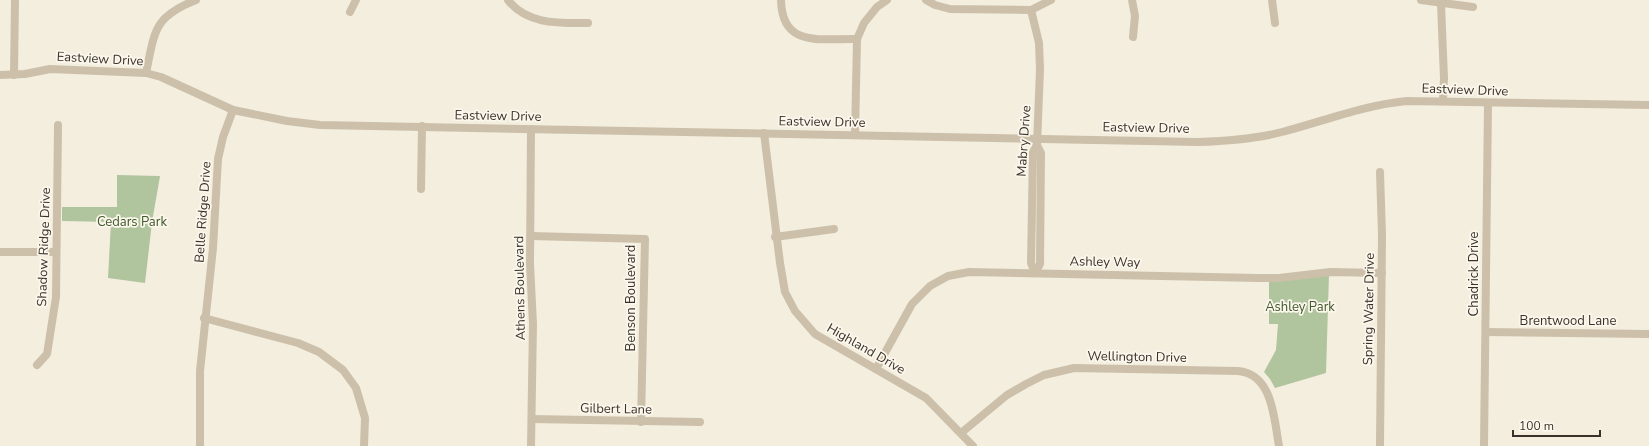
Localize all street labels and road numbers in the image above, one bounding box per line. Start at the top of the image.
street label: Eastview Drive [56,48,144,70]
street label: Eastview Drive [1421,79,1509,101]
street label: Mabry Drive [1013,105,1035,177]
street label: Eastview Drive [454,106,542,126]
street label: Eastview Drive [778,112,866,132]
street label: Eastview Drive [1102,118,1190,138]
street label: Belle Ridge Drive [190,161,216,263]
street label: Shadow Ridge Drive [33,187,55,307]
street label: Chadrick Drive [1465,231,1483,316]
street label: Athens Boulevard [510,236,530,340]
street label: Benson Boulevard [622,245,640,351]
street label: Ashley Way [1069,252,1141,272]
street label: Spring Water Drive [1359,253,1379,365]
street label: Brentwood Lane [1520,312,1616,330]
street label: Highland Drive [823,319,909,379]
street label: Wellington Drive [1087,347,1187,367]
street label: Gilbert Lane [580,399,652,419]

